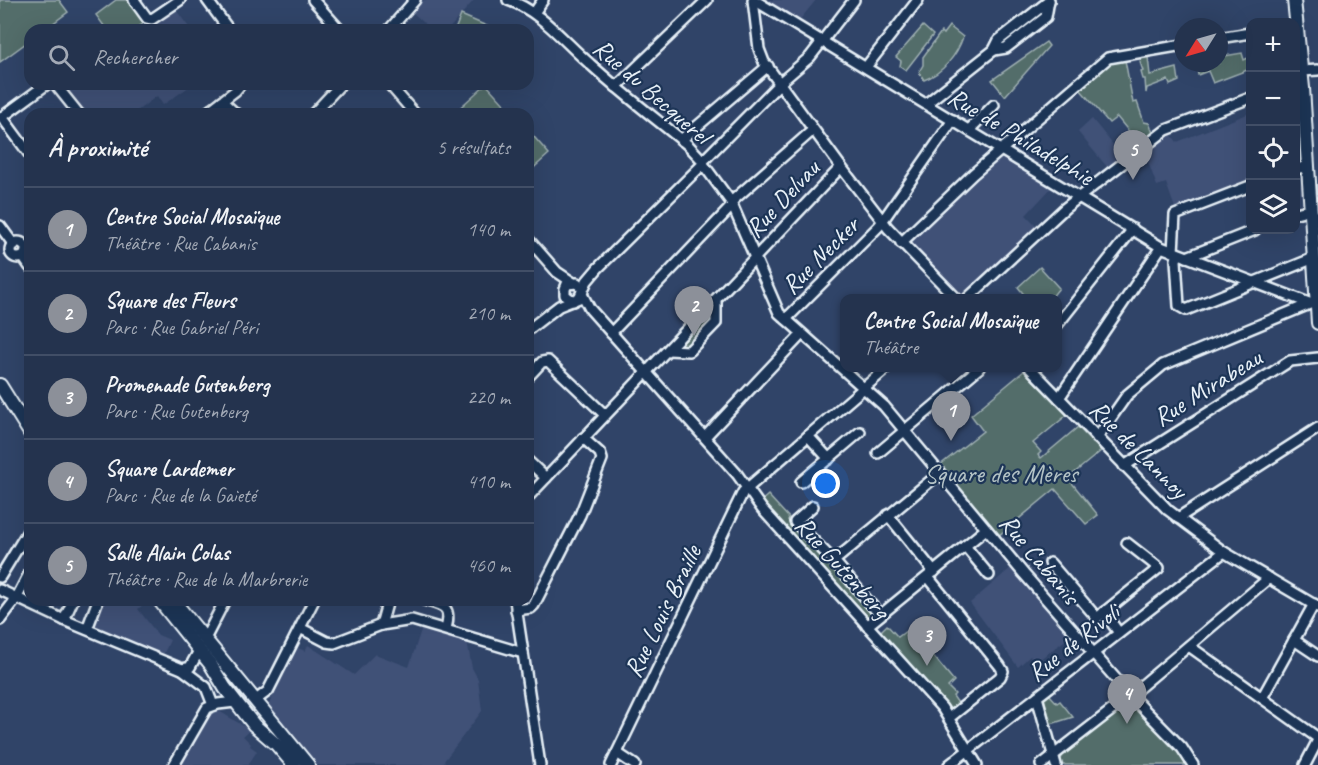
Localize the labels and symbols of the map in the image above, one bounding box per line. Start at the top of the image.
north arrow [1174,18,1228,72]
street label: Rue du Becquerel [586,31,721,154]
street label: Rue de Philadelphie [942,80,1101,194]
pin: 5 [1114,130,1152,180]
street label: Rue Delvau [738,151,828,244]
street label: Rue Necker [774,207,868,301]
pin: 2 [674,286,714,336]
street label: Rue Mirabeau [1147,340,1269,434]
pin: 1 [932,392,970,441]
street label: Rue de Lannoy [1082,393,1197,507]
park label: Square des Mères [924,457,1080,490]
your location [811,469,840,498]
street label: Rue Cabanis [992,507,1089,613]
street label: Rue Gutenberg [788,509,899,627]
street label: Rue Louis Braille [616,538,709,683]
street label: Rue de Rivoli [1020,594,1129,689]
pin: 3 [908,616,946,666]
pin: 4 [1108,674,1146,724]

